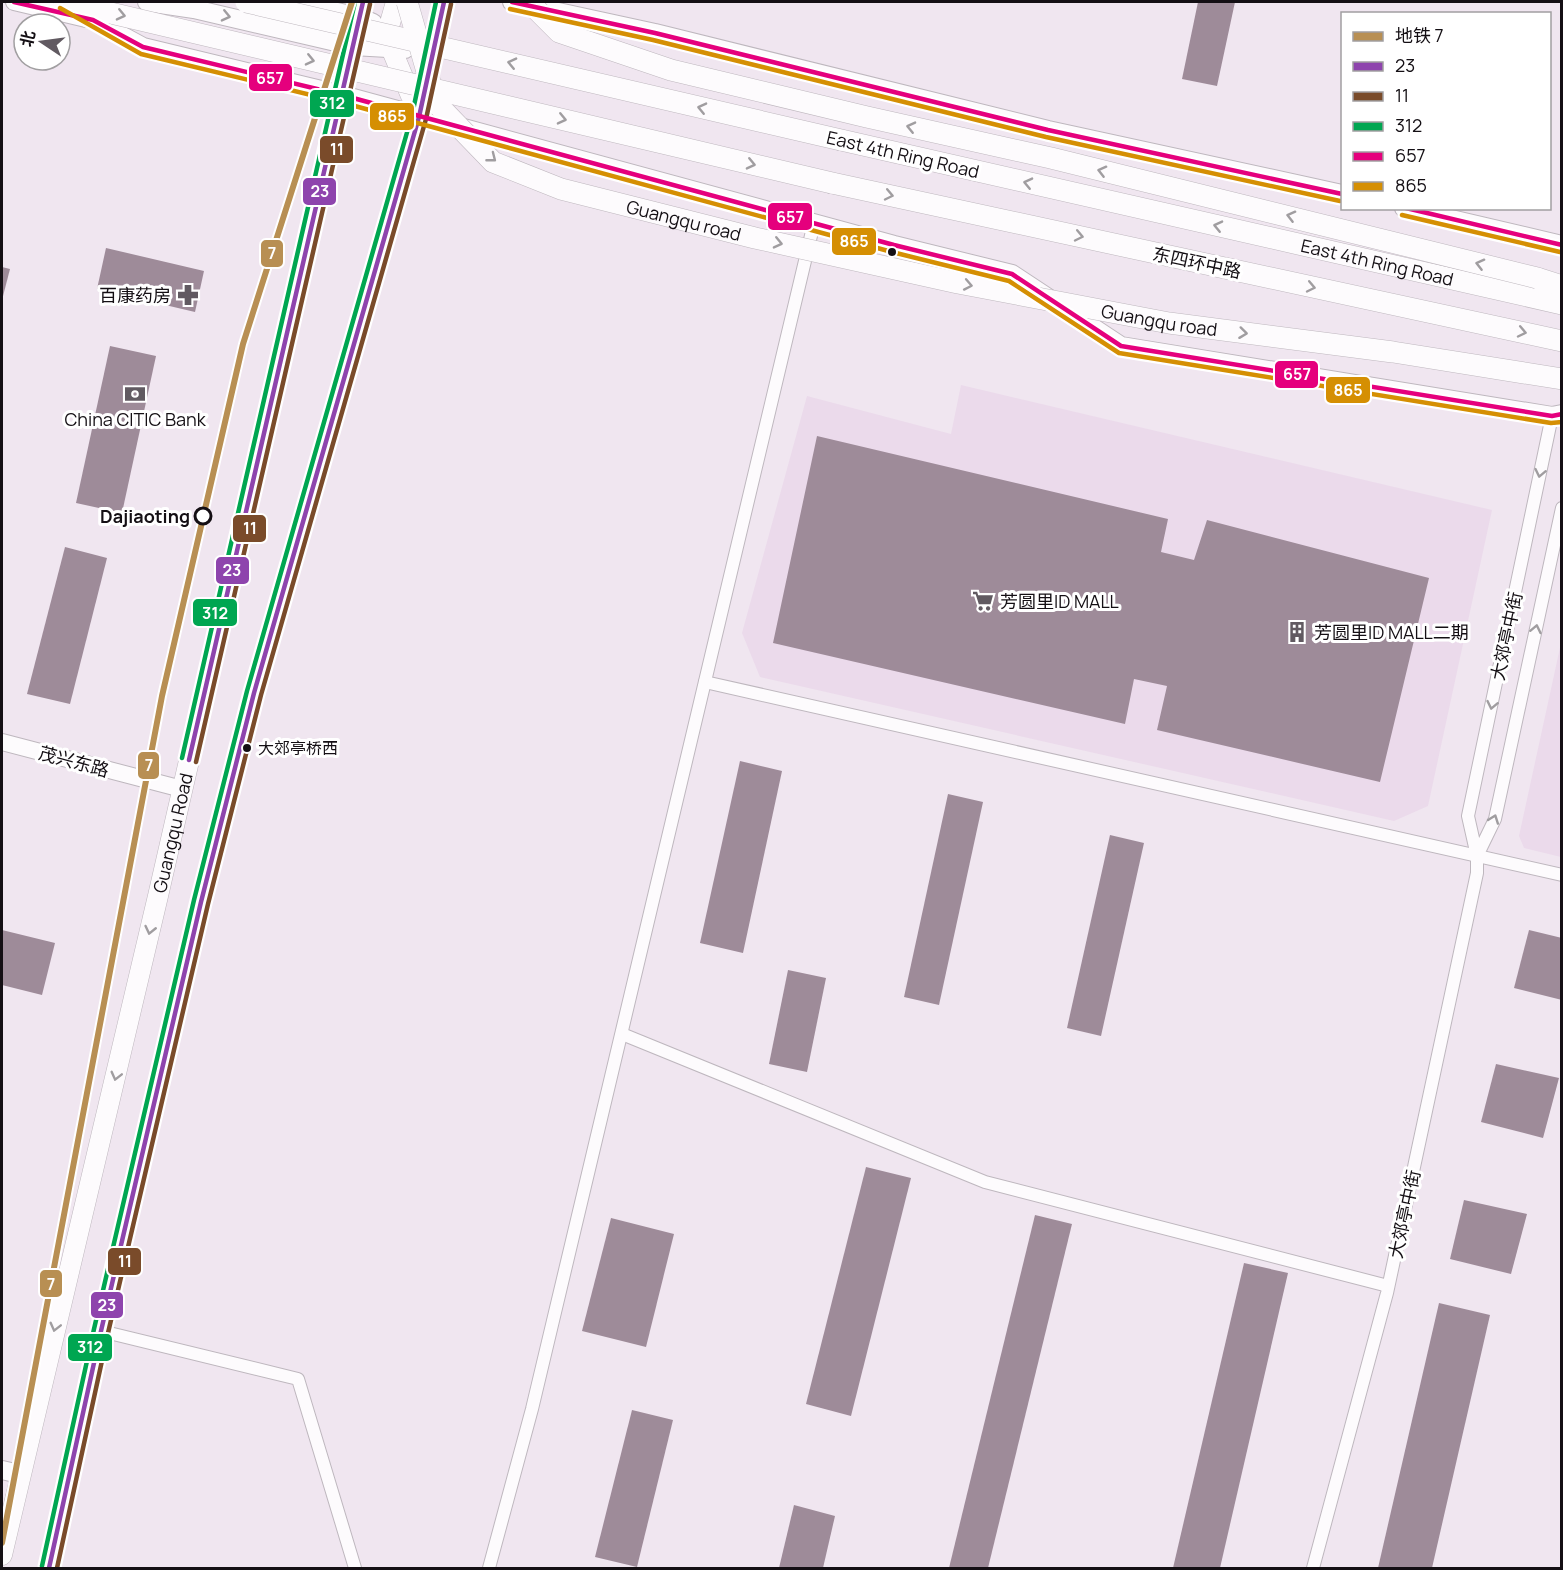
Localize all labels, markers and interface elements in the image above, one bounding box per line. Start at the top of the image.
one-way arrow [115,8,125,21]
one-way arrow [220,9,230,22]
north arrow [12,12,72,72]
legend [1341,12,1551,210]
text: 地铁 7 [1395,23,1444,47]
text: 北 [15,28,40,49]
one-way arrow [305,52,315,65]
text: 23 [1395,53,1415,77]
one-way arrow [507,58,517,71]
line badge: 657 [248,63,293,92]
text: 657 [256,67,284,89]
text: 11 [1395,83,1409,107]
line badge: 312 [309,89,355,118]
text: 312 [319,92,345,114]
line badge: 865 [369,102,415,131]
one-way arrow [697,102,707,115]
text: 865 [377,105,407,127]
one-way arrow [556,112,566,125]
text: 312 [1395,113,1422,137]
one-way arrow [907,121,917,134]
street label: East 4th Ring Road [824,125,982,183]
line badge: 11 [319,135,354,164]
text: 11 [330,138,344,160]
text: 657 [1395,143,1426,167]
one-way arrow [485,151,496,162]
one-way arrow [746,156,756,169]
one-way arrow [1097,165,1107,178]
text: 865 [1395,173,1427,197]
line badge: 23 [302,177,337,206]
one-way arrow [1023,177,1033,190]
text: 23 [311,180,329,202]
one-way arrow [883,188,893,201]
street label: Guangqu road [624,194,744,246]
line badge: 657 [767,202,813,231]
text: 657 [776,206,804,228]
one-way arrow [1286,211,1296,224]
one-way arrow [1213,220,1223,233]
line badge: 865 [831,227,877,256]
one-way arrow [1074,229,1084,242]
text: 865 [839,230,869,252]
street label: East 4th Ring Road [1299,233,1456,291]
one-way arrow [773,236,783,249]
line badge: 7 [260,239,284,268]
street label: 东四环中路 [1150,241,1244,283]
text: 7 [268,242,276,264]
unlabelled marker [886,246,898,258]
one-way arrow [1475,258,1485,271]
one-way arrow [963,278,973,291]
one-way arrow [1306,279,1316,292]
place label: 百康药房 [99,283,171,307]
pharmacy icon: 百康药房 [176,283,200,307]
street label: Guangqu road [1099,298,1219,341]
one-way arrow [1517,325,1527,338]
one-way arrow [1239,326,1248,339]
line badge: 657 [1274,360,1319,389]
text: 657 [1283,363,1311,385]
line badge: 865 [1325,376,1371,404]
text: 865 [1333,379,1363,401]
bank icon: China CITIC Bank [123,382,147,406]
place label: China CITIC Bank [64,407,207,431]
one-way arrow [1534,468,1547,478]
place label: Dajiaoting [100,504,190,528]
marker: Dajiaoting [194,507,212,525]
line badge: 11 [232,514,267,543]
text: 11 [243,517,257,539]
line badge: 23 [215,556,250,585]
text: 23 [223,559,241,581]
supermarket icon: 芳圆里ID MALL [971,589,995,613]
place label: 芳圆里ID MALL [1000,589,1119,613]
street label: 大郊亭中街 [1485,589,1527,683]
line badge: 312 [192,598,238,627]
text: 312 [202,602,228,624]
building icon: 芳圆里ID MALL二期 [1285,620,1309,644]
place label: 芳圆里ID MALL二期 [1314,620,1469,644]
one-way arrow [1529,624,1542,634]
one-way arrow [1486,700,1499,710]
place label: 大郊亭桥西 [258,737,338,759]
street label: 茂兴东路 [36,740,112,782]
marker: 大郊亭桥西 [241,742,253,754]
line badge: 7 [137,751,160,780]
text: 7 [145,754,153,776]
street label: Guangqu Road [147,770,198,895]
one-way arrow [1486,814,1499,825]
one-way arrow [144,925,157,935]
one-way arrow [110,1071,123,1081]
street label: 大郊亭中街 [1383,1167,1425,1261]
line badge: 11 [107,1247,142,1276]
text: 11 [118,1250,132,1272]
line badge: 7 [39,1269,63,1298]
text: 7 [47,1273,55,1295]
line badge: 23 [90,1291,124,1319]
text: 23 [98,1294,116,1316]
one-way arrow [49,1321,62,1331]
line badge: 312 [67,1333,113,1362]
text: 312 [77,1336,103,1358]

